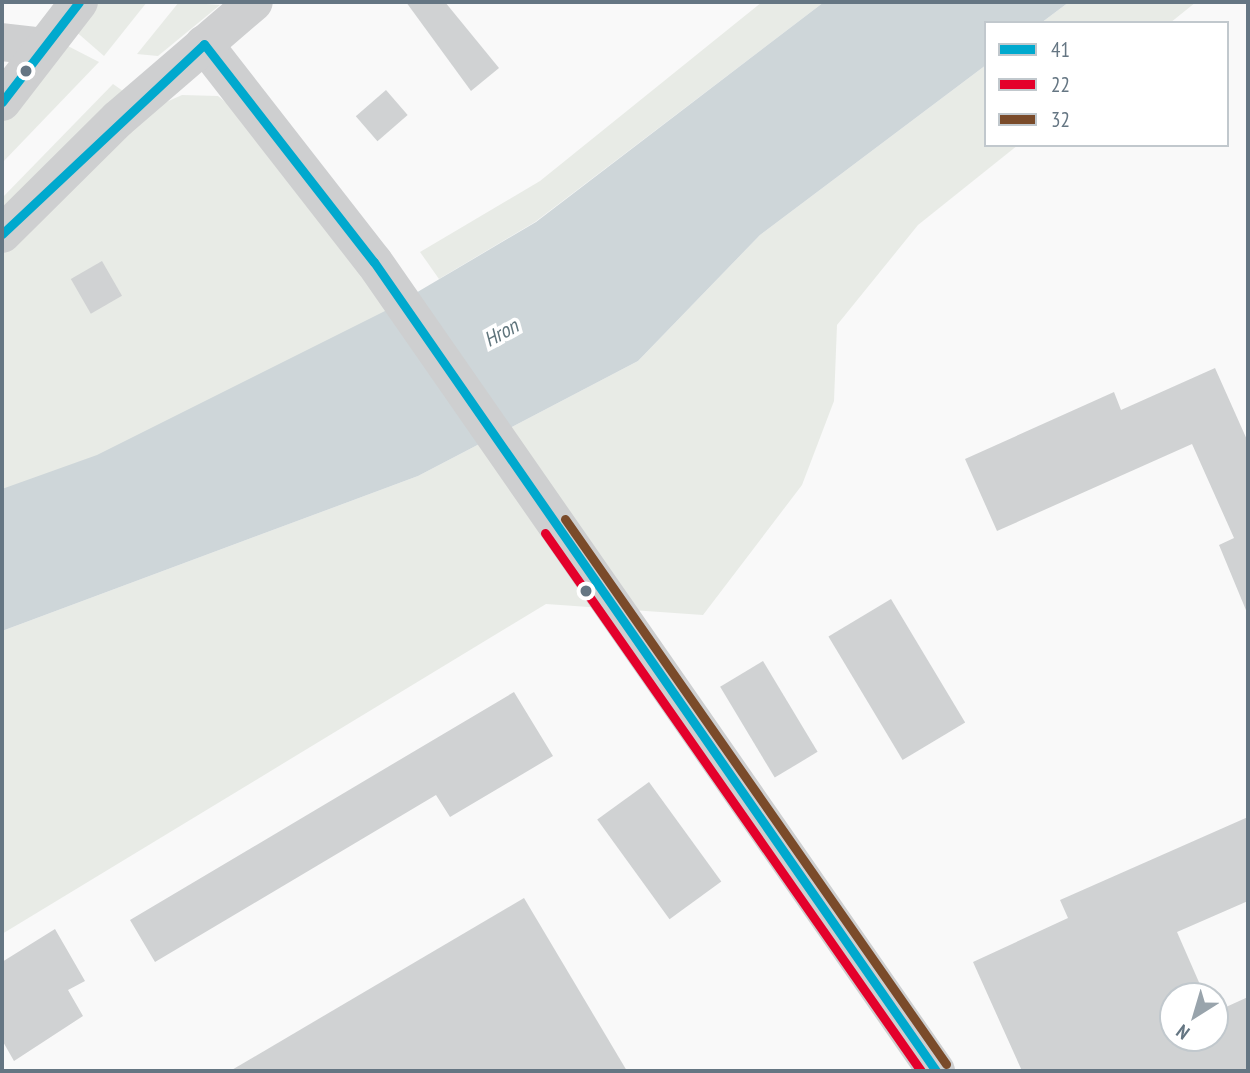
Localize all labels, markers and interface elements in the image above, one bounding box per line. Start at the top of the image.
legend [984,21,1229,147]
text: 41 [1051,36,1070,63]
unlabelled marker [19,64,33,78]
text: 22 [1051,71,1070,98]
text: 32 [1051,106,1070,133]
water label: Hron [479,313,523,353]
unlabelled marker [579,584,593,598]
north arrow [1159,982,1229,1052]
text: N [1171,1020,1194,1045]

